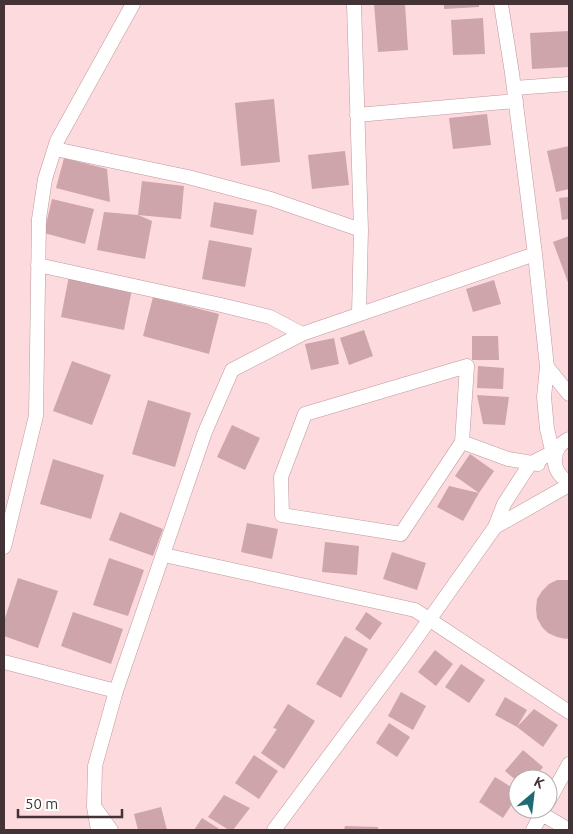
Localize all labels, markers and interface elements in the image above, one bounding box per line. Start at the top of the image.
north arrow [508,769,558,819]
text: K [531,773,548,792]
scale bar [18,786,121,818]
text: 50 m [25,795,58,812]

